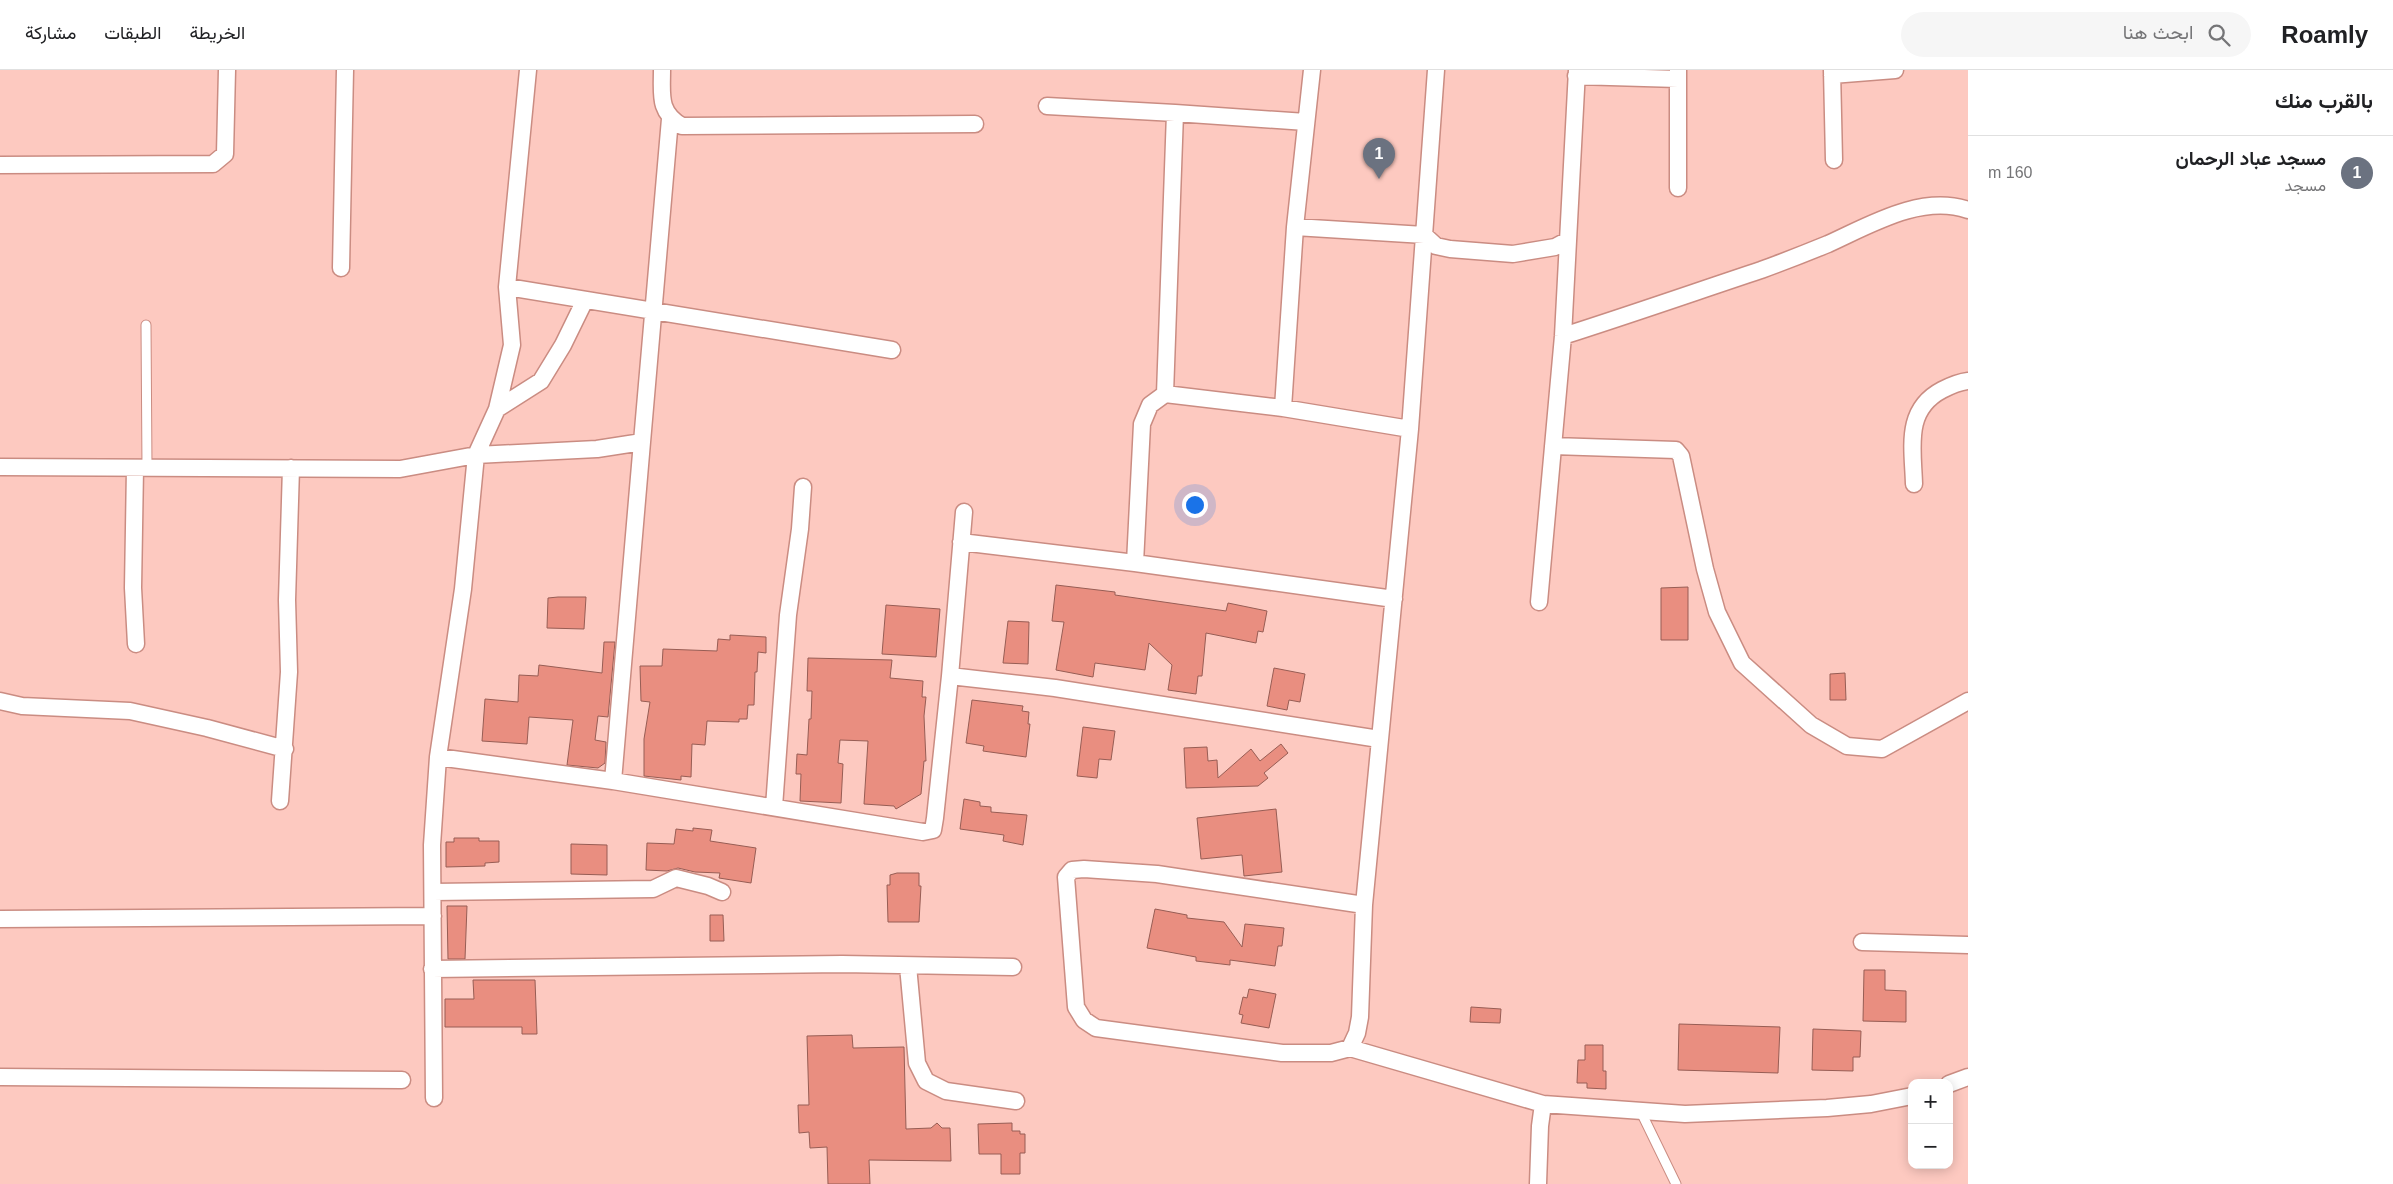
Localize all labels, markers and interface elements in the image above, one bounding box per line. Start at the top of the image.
search box [1901,12,2251,57]
icon: search [2205,21,2233,49]
text: Roamly [2281,21,2368,48]
text: ابحث هنا [2123,22,2193,43]
text: مشاركة [25,23,76,43]
text: الطبقات [104,23,161,43]
text: الخريطة [189,23,245,43]
text: بالقرب منك [2275,89,2373,112]
pin: 1 [1363,138,1395,179]
text: مسجد عباد الرحمان [2176,148,2326,169]
text: 160 m [1988,164,2032,181]
text: 1 [2353,164,2361,181]
text: مسجد [2285,177,2326,194]
your location [1182,492,1208,518]
map controls [1908,1079,1953,1169]
button: + [1908,1079,1953,1124]
button: − [1908,1124,1953,1169]

